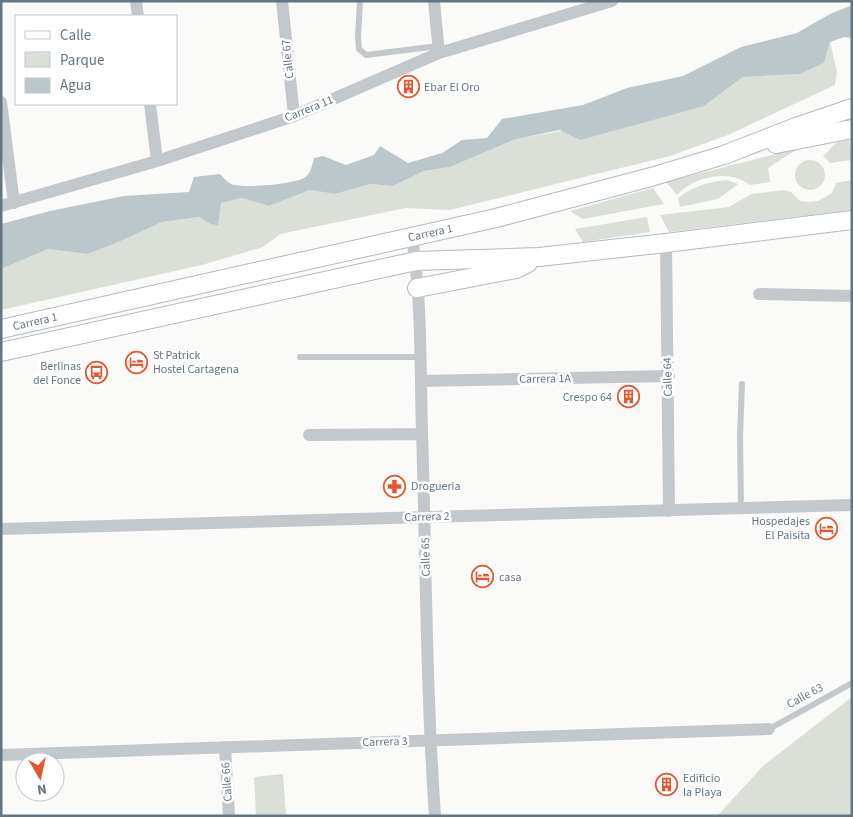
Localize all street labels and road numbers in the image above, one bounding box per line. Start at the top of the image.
street label: Calle 67 [277,39,299,79]
street label: Carrera 11 [282,91,336,126]
street label: Carrera 1 [406,219,454,246]
street label: Carrera 1 [11,308,59,335]
street label: Calle 64 [659,357,677,397]
street label: Carrera 1A [519,370,572,388]
street label: Carrera 2 [404,508,450,526]
street label: Calle 65 [417,537,435,577]
street label: Calle 63 [784,679,826,713]
street label: Carrera 3 [362,733,408,751]
street label: Calle 66 [217,762,237,802]

